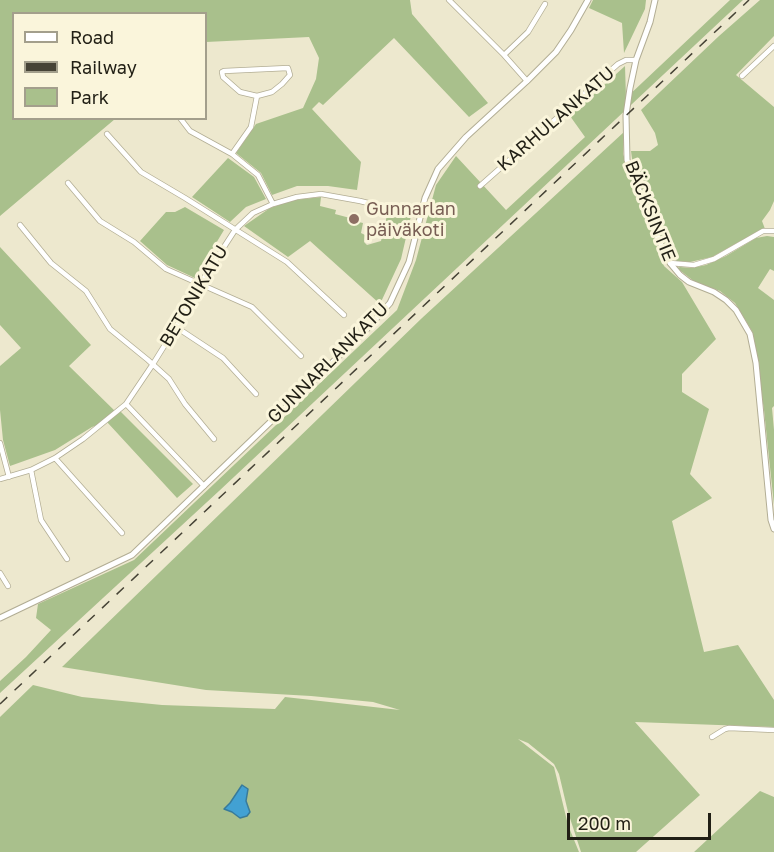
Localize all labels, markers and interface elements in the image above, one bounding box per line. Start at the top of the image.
legend [12,12,207,120]
text: Road [70,26,114,48]
text: Railway [70,56,137,78]
street label: KARHULANKATU [493,62,619,176]
text: Park [70,86,109,108]
street label: BÄCKSINTIE [620,158,680,264]
place label: Gunnarlan päiväkoti [366,198,456,240]
marker: Gunnarlan päiväkoti [347,212,361,226]
street label: BETONIKATU [155,241,233,351]
street label: GUNNARLANKATU [263,298,393,428]
scale bar [570,801,714,839]
text: 200 m [578,812,631,834]

